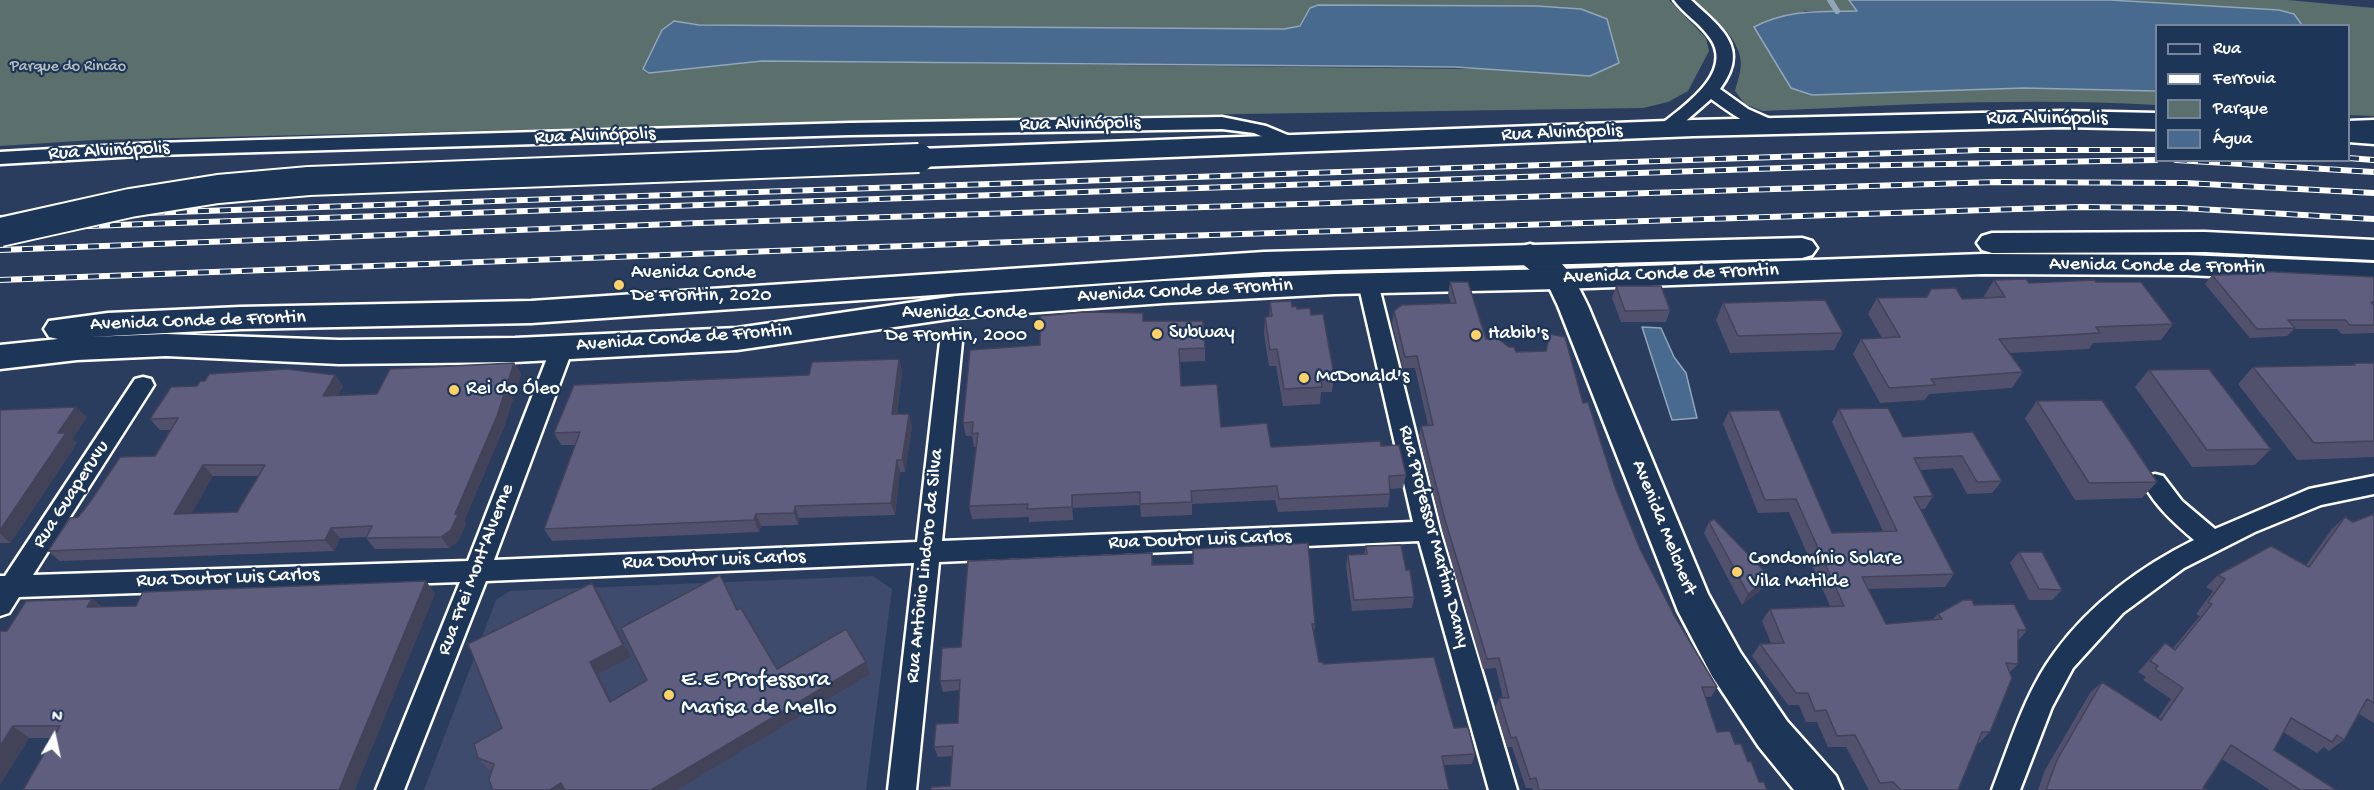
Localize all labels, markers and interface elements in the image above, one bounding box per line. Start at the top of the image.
legend [2155,24,2350,162]
text: Rua [2213,39,2241,60]
park label: Parque do Rincão [10,58,126,78]
text: Ferrovia [2213,69,2275,90]
text: Parque [2213,99,2268,120]
street label: Rua Alvinópolis [1986,108,2108,132]
street label: Rua Alvinópolis [1019,112,1141,138]
street label: Rua Alvinópolis [1501,120,1623,148]
street label: Rua Alvinópolis [534,123,656,151]
text: Água [2213,129,2252,150]
street label: Rua Alvinópolis [48,137,170,167]
street label: Avenida Conde de Frontin [2049,253,2265,281]
street label: Avenida Conde de Frontin [1563,259,1779,291]
place label: Avenida Conde De Frontin, 2020 [631,262,772,309]
street label: Avenida Conde de Frontin [1077,274,1293,310]
marker: Avenida Conde De Frontin, 2020 [612,278,626,292]
place label: Avenida Conde De Frontin, 2000 [885,302,1027,349]
street label: Avenida Conde de Frontin [90,306,306,338]
marker: Avenida Conde De Frontin, 2000 [1032,318,1046,332]
street label: Avenida Conde de Frontin [576,320,792,358]
place label: Subway [1169,322,1235,346]
place label: Habib's [1488,323,1548,347]
marker: Subway [1150,327,1164,341]
marker: Habib's [1469,328,1483,342]
place label: McDonald's [1316,366,1409,390]
marker: McDonald's [1297,371,1311,385]
place label: Rei do Óleo [466,378,560,402]
marker: Rei do Óleo [447,383,461,397]
street label: Rua Professor Martim Damy [1392,423,1474,651]
street label: Rua Guaperuvu [28,437,116,553]
street label: Rua Antônio Lindoro da Silva [902,448,950,684]
street label: Avenida Melchert [1625,457,1701,599]
street label: Rua Frei Mont'Alverne [433,481,521,659]
street label: Rua Doutor Luis Carlos [1108,526,1292,556]
street label: Rua Doutor Luis Carlos [622,546,806,576]
place label: Condomínio Solare Vila Matilde [1749,548,1902,595]
street label: Rua Doutor Luis Carlos [136,564,320,594]
marker: Condomínio Solare Vila Matilde [1730,565,1744,579]
place label: E.E Professora Marisa de Mello [681,667,837,723]
marker: E.E Professora Marisa de Mello [662,688,676,702]
north arrow [24,706,84,766]
text: N [50,708,64,728]

